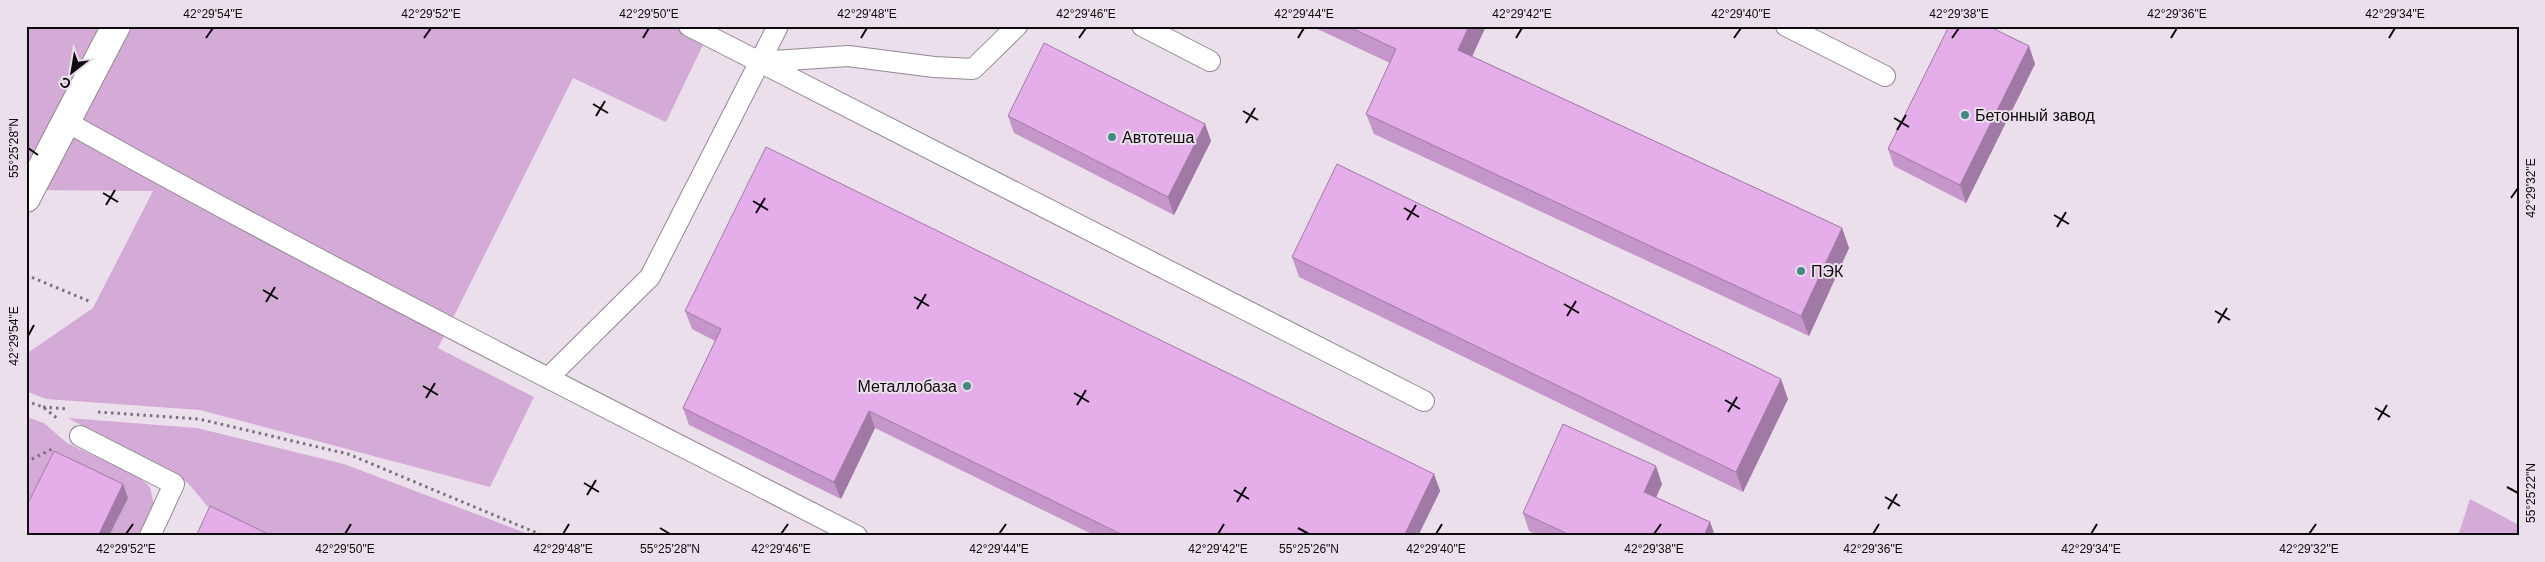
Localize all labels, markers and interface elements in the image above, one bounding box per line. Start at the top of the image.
text: 42°29'54"E [183,7,243,21]
text: 42°29'52"E [401,7,461,21]
text: 42°29'50"E [619,7,679,21]
text: 42°29'48"E [837,7,897,21]
text: 42°29'46"E [1056,7,1116,21]
text: 42°29'44"E [1274,7,1334,21]
text: 42°29'42"E [1492,7,1552,21]
text: 42°29'40"E [1711,7,1771,21]
text: 42°29'38"E [1929,7,1989,21]
text: 42°29'36"E [2147,7,2207,21]
text: 42°29'34"E [2365,7,2425,21]
north arrow [48,48,98,98]
text: С [57,74,74,93]
place label: Бетонный завод [1975,107,2096,124]
marker: Бетонный завод [1959,109,1971,121]
text: 55°25'28"N [7,118,21,178]
place label: Автотеша [1122,129,1194,146]
marker: Автотеша [1106,131,1118,143]
text: 42°29'32"E [2524,158,2538,218]
place label: ПЭК [1811,263,1844,280]
marker: ПЭК [1795,265,1807,277]
text: 42°29'54"E [7,306,21,366]
place label: Металлобаза [858,378,957,395]
marker: Металлобаза [961,380,973,392]
text: 55°25'22"N [2524,463,2538,523]
text: 42°29'52"E [96,542,156,556]
text: 42°29'50"E [315,542,375,556]
text: 42°29'48"E [533,542,593,556]
text: 55°25'28"N [640,542,700,556]
text: 42°29'46"E [751,542,811,556]
text: 42°29'44"E [969,542,1029,556]
text: 42°29'42"E [1188,542,1248,556]
text: 55°25'26"N [1279,542,1339,556]
text: 42°29'40"E [1406,542,1466,556]
text: 42°29'38"E [1624,542,1684,556]
text: 42°29'36"E [1843,542,1903,556]
text: 42°29'34"E [2061,542,2121,556]
text: 42°29'32"E [2279,542,2339,556]

